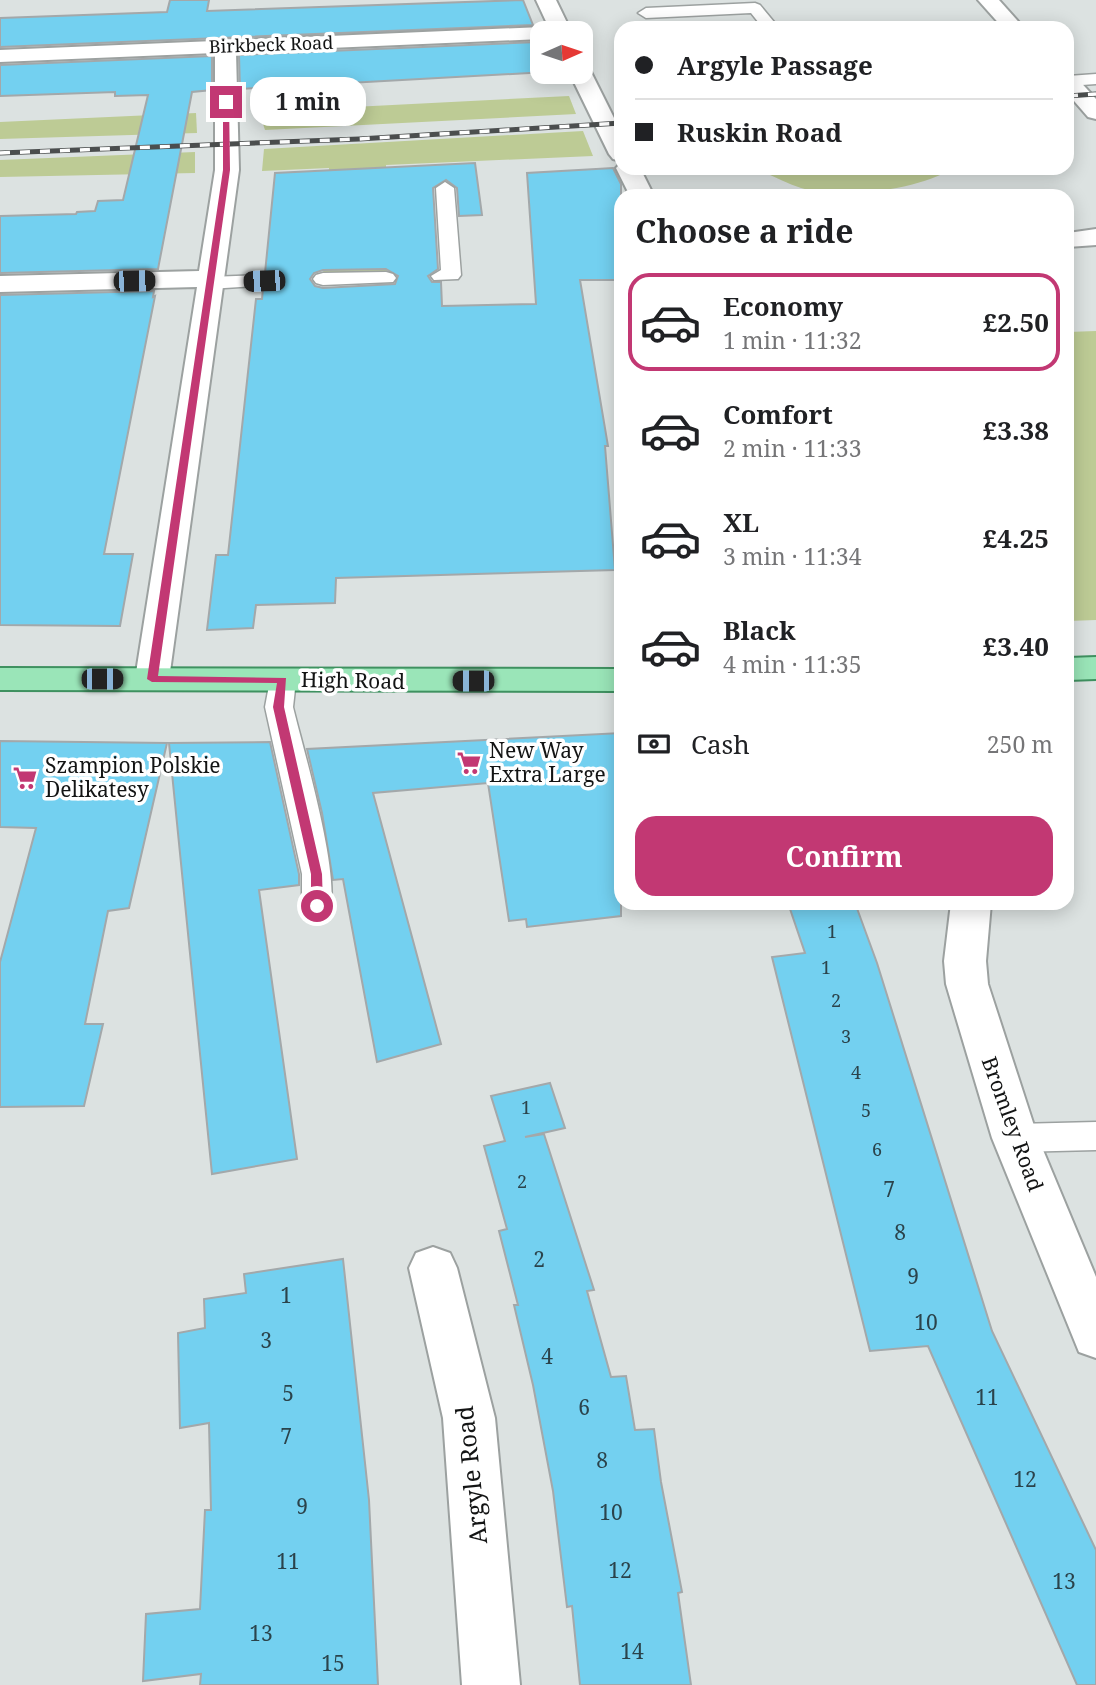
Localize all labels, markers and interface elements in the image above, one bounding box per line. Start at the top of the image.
north arrow [530,21,593,84]
map controls [530,21,593,84]
street label: Birkbeck Road [208,30,334,58]
text: Argyle Passage [677,47,873,83]
callout: 1 min [250,78,366,126]
text: 1 min [275,85,341,117]
route end [210,86,242,118]
text: Ruskin Road [677,114,842,150]
text: Choose a ride [635,209,854,252]
car [113,270,156,292]
car [243,270,286,292]
text: Economy [723,288,843,324]
icon: car [639,291,702,354]
text: £2.50 [983,304,1049,340]
text: 1 min · 11:32 [723,324,861,356]
text: Comfort [723,396,833,432]
icon: car [639,399,702,462]
text: £3.38 [983,412,1049,448]
text: 2 min · 11:33 [723,432,861,464]
text: XL [723,504,759,540]
icon: car [639,507,702,570]
text: £4.25 [983,520,1049,556]
text: 3 min · 11:34 [723,540,861,572]
text: Black [723,612,796,648]
icon: car [639,615,702,678]
text: £3.40 [983,628,1049,664]
text: 4 min · 11:35 [723,648,861,680]
street label: High Road [301,665,405,695]
car [82,669,124,690]
car [453,671,495,692]
icon: cash [635,725,673,763]
text: Cash [691,726,750,762]
text: 250 m [987,728,1053,760]
place label: New Way Extra Large [489,736,606,788]
supermarket icon: New Way Extra Large [455,749,483,777]
place label: Szampion Polskie Delikatesy [45,751,221,803]
supermarket icon: Szampion Polskie Delikatesy [11,764,39,792]
button: Confirm [635,816,1053,896]
route start [301,890,333,922]
house number: 1 [827,919,837,943]
house number: 1 [821,955,831,979]
house number: 2 [831,988,841,1012]
house number: 3 [841,1024,851,1048]
street label: Bromley Road [976,1052,1050,1195]
house number: 4 [851,1060,861,1084]
house number: 1 [521,1095,531,1119]
house number: 5 [861,1098,871,1122]
house number: 6 [872,1137,882,1161]
house number: 2 [517,1169,527,1193]
house number: 7 [883,1175,895,1203]
house number: 8 [894,1218,906,1246]
house number: 2 [533,1245,545,1273]
house number: 9 [907,1262,919,1290]
house number: 1 [280,1281,292,1309]
house number: 10 [914,1308,938,1336]
house number: 3 [260,1326,272,1354]
house number: 4 [541,1342,553,1370]
house number: 5 [282,1379,294,1407]
house number: 11 [975,1383,999,1411]
house number: 6 [578,1393,590,1421]
street label: Argyle Road [447,1404,494,1546]
house number: 7 [280,1422,292,1450]
house number: 8 [596,1446,608,1474]
house number: 12 [1013,1465,1037,1493]
house number: 9 [296,1492,308,1520]
house number: 10 [599,1498,623,1526]
house number: 11 [276,1547,300,1575]
house number: 12 [608,1556,632,1584]
house number: 13 [1052,1567,1076,1595]
house number: 13 [249,1619,273,1647]
house number: 14 [620,1637,644,1665]
house number: 15 [321,1649,345,1677]

